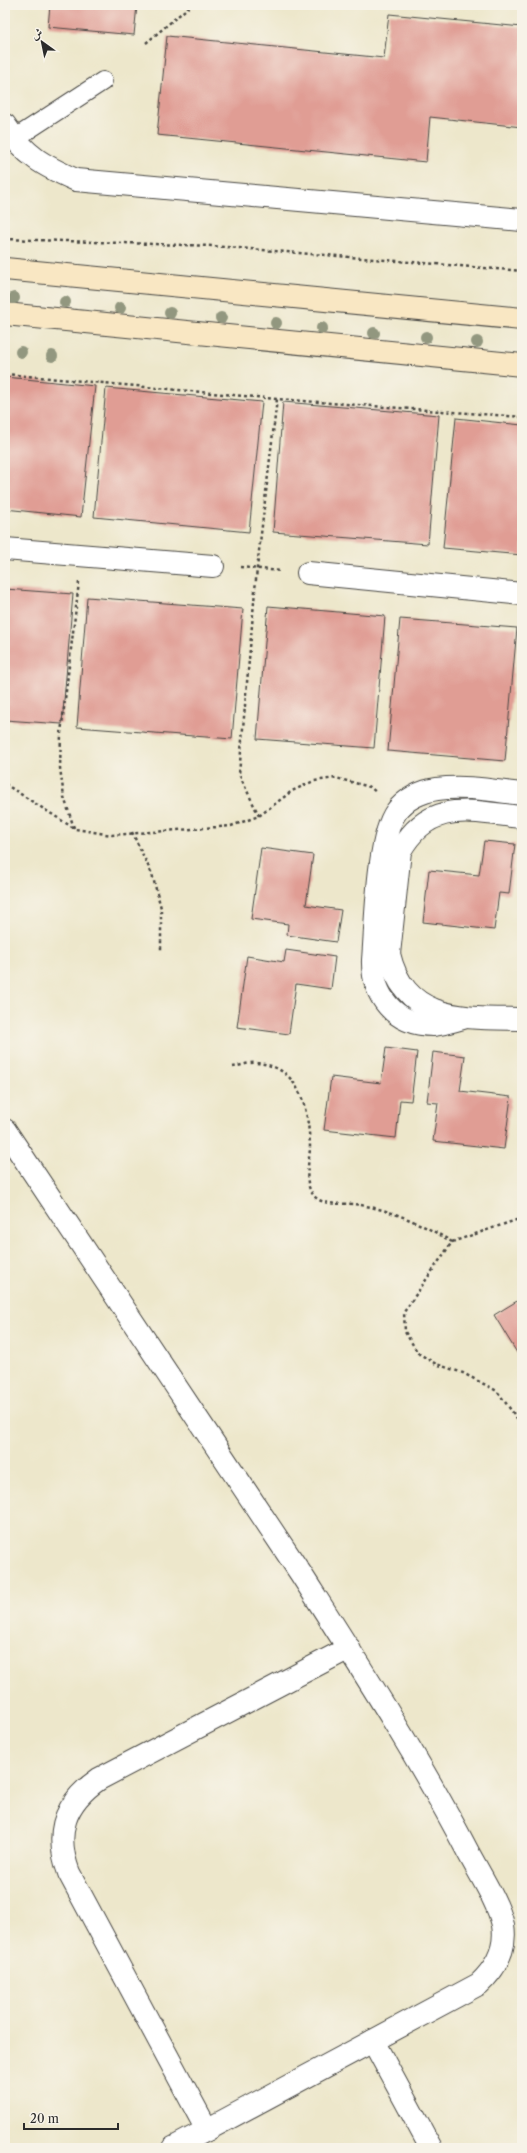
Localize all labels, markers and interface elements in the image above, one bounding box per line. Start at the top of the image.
north arrow [22,22,62,62]
text: ش [28,25,45,42]
scale bar [24,2105,118,2131]
text: 20 m [30,2111,59,2126]

